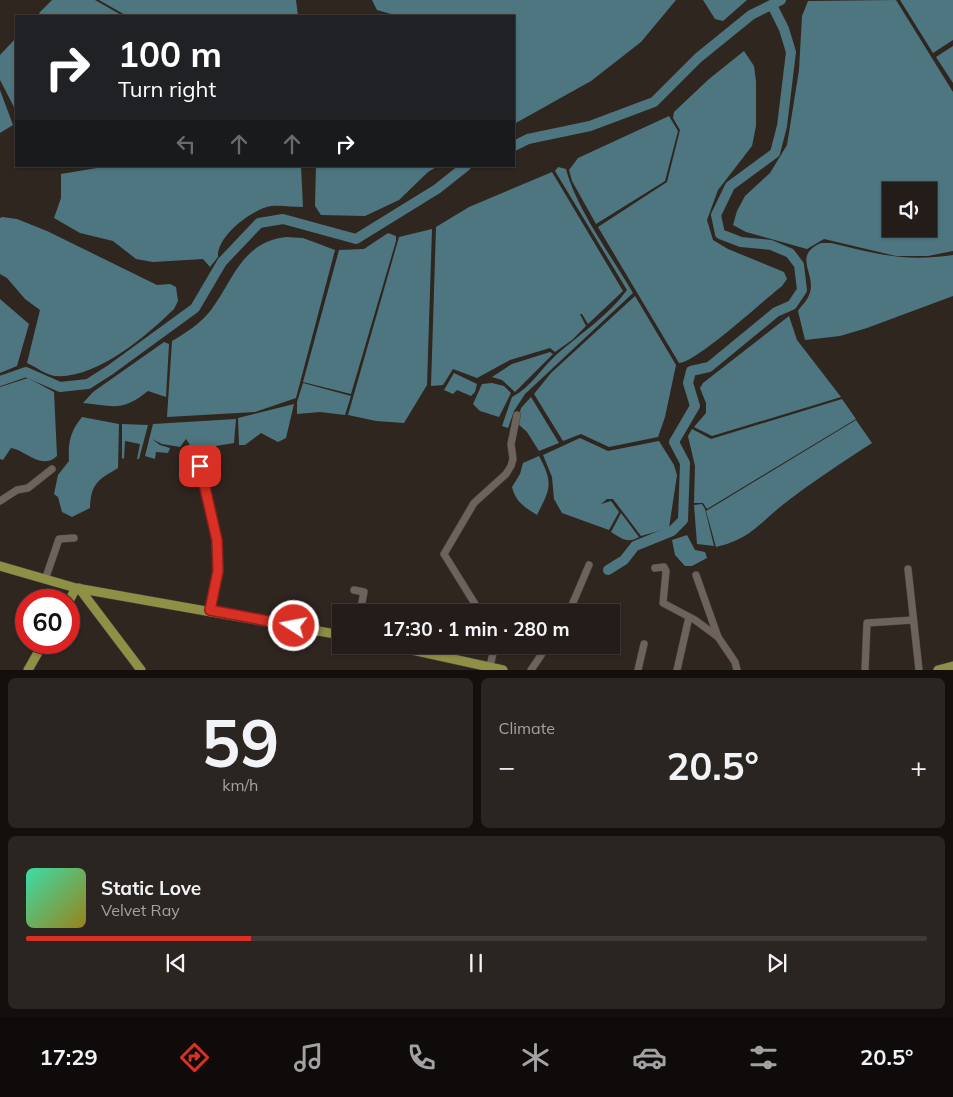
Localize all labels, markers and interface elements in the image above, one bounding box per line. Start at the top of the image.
text: 100 m [118,32,222,76]
icon: right [35,35,100,100]
text: Turn right [118,75,216,103]
icon: left [172,130,200,158]
icon: ahead [225,130,253,158]
icon: ahead [278,130,306,158]
icon: right [331,130,359,158]
map controls [882,182,937,237]
button: sound [882,182,937,237]
pin [179,445,221,487]
icon: arrive [186,452,214,480]
speed limit sign: 60 [15,589,80,654]
position arrow [267,599,319,651]
text: 17:30 · 1 min · 280 m [382,617,570,641]
text: 59 [201,702,279,783]
text: Climate [499,718,555,738]
text: 20.5° [667,742,759,790]
text: − [499,749,515,784]
text: + [910,749,927,784]
text: km/h [222,775,258,795]
text: Static Love [101,876,201,900]
text: Velvet Ray [101,900,180,920]
icon: previous [162,949,190,977]
icon: pause [462,949,490,977]
icon: next [763,949,791,977]
icon: directions [177,1040,212,1075]
icon: music [291,1040,326,1075]
icon: phone [404,1040,439,1075]
icon: climate [518,1040,553,1075]
icon: car [632,1040,667,1075]
icon: filters [746,1040,781,1075]
text: 17:29 [39,1043,98,1071]
text: 20.5° [860,1043,913,1071]

